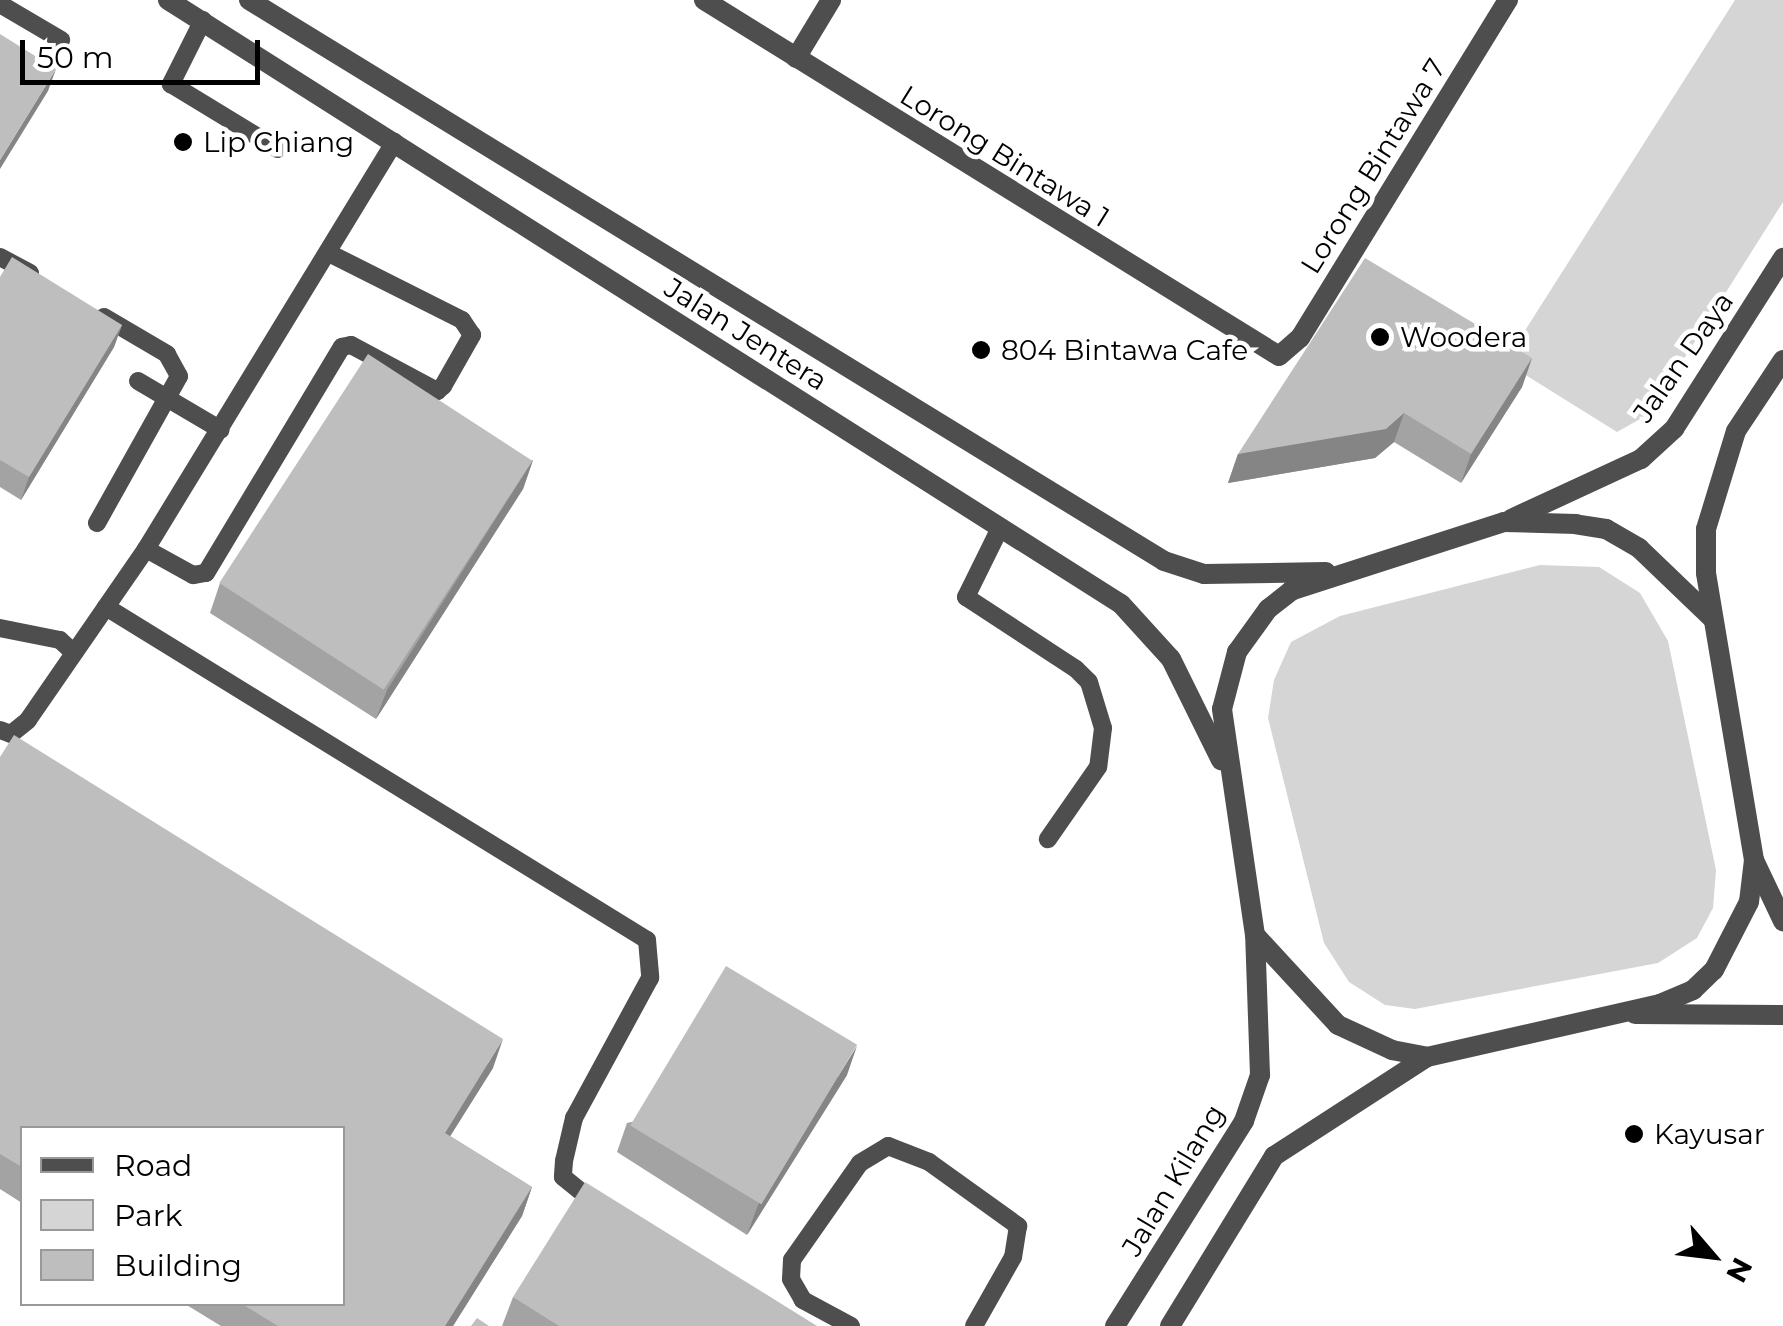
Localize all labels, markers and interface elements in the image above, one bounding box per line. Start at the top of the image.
scale bar [25,20,265,82]
text: 50 m [37,39,114,76]
street label: Lorong Bintawa 7 [1293,52,1453,280]
street label: Lorong Bintawa 1 [894,78,1116,234]
place label: Lip Chiang [203,125,354,159]
marker: Lip Chiang [172,131,194,153]
street label: Jalan Jentera [659,271,833,397]
street label: Jalan Daya [1626,285,1740,429]
place label: Woodera [1400,320,1527,354]
marker: Woodera [1369,326,1391,348]
place label: 804 Bintawa Cafe [1001,333,1248,367]
marker: 804 Bintawa Cafe [970,339,992,361]
street label: Jalan Kilang [1115,1098,1231,1262]
place label: Kayusar [1654,1117,1765,1151]
marker: Kayusar [1623,1123,1645,1145]
legend [20,1126,345,1306]
text: Road [114,1147,192,1184]
text: Park [114,1197,183,1234]
north arrow [1663,1206,1763,1306]
text: Building [114,1247,242,1284]
text: N [1719,1252,1760,1288]

